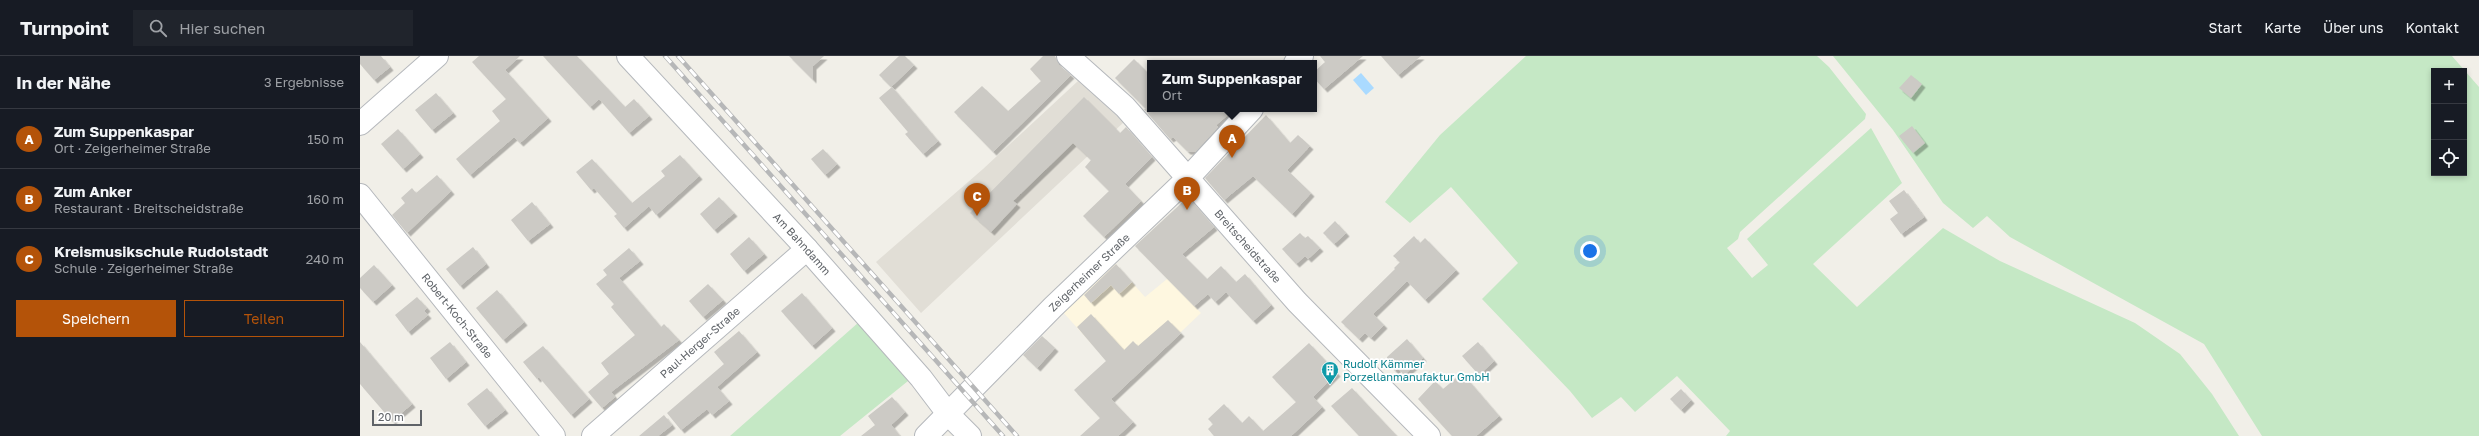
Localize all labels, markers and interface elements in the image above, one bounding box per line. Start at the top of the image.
search box [133,10,413,46]
text: Turnpoint [20,16,109,39]
icon: search [147,17,169,39]
text: Hier suchen [179,19,265,37]
text: Start [2209,19,2242,36]
text: Karte [2264,19,2301,36]
text: Über uns [2323,19,2383,36]
text: Kontakt [2405,19,2459,36]
popup [1147,60,1317,112]
map controls [2431,68,2467,176]
button: + [2431,68,2467,104]
text: Zum Suppenkaspar [1162,69,1302,87]
text: In der Nähe [16,72,111,93]
text: 3 Ergebnisse [264,74,344,90]
text: Ort [1162,87,1182,103]
button: − [2431,104,2467,140]
text: Zum Suppenkaspar [54,122,194,140]
pin: A [1219,125,1245,158]
text: A [24,131,34,147]
text: 150 m [307,131,344,147]
text: Ort · Zeigerheimer Straße [54,140,211,156]
button: locate [2431,140,2467,176]
pin: B [1174,177,1200,210]
text: Zum Anker [54,182,132,200]
pin: C [964,183,990,216]
text: B [24,191,34,207]
text: 160 m [307,191,344,207]
text: Restaurant · Breitscheidstraße [54,200,244,216]
street label: Breitscheidstraße [1212,206,1284,285]
street label: Am Bahndamm [771,210,834,277]
street label: Zeigerheimer Straße [1046,230,1132,314]
your location [1580,241,1600,261]
text: Kreismusikschule Rudolstadt [54,242,268,260]
text: C [24,251,34,267]
text: 240 m [306,251,344,267]
text: Schule · Zeigerheimer Straße [54,260,233,276]
street label: Robert-Koch-Straße [419,270,496,361]
button: Speichern [16,300,176,337]
button: Teilen [184,300,344,337]
street label: Paul-Herger-Straße [657,304,742,381]
place label: Rudolf Kämmer Porzellanmanufaktur GmbH [1343,357,1490,383]
building icon: Rudolf Kämmer Porzellanmanufaktur GmbH [1320,360,1340,385]
scale bar [372,408,422,427]
text: 20 m [378,410,404,423]

